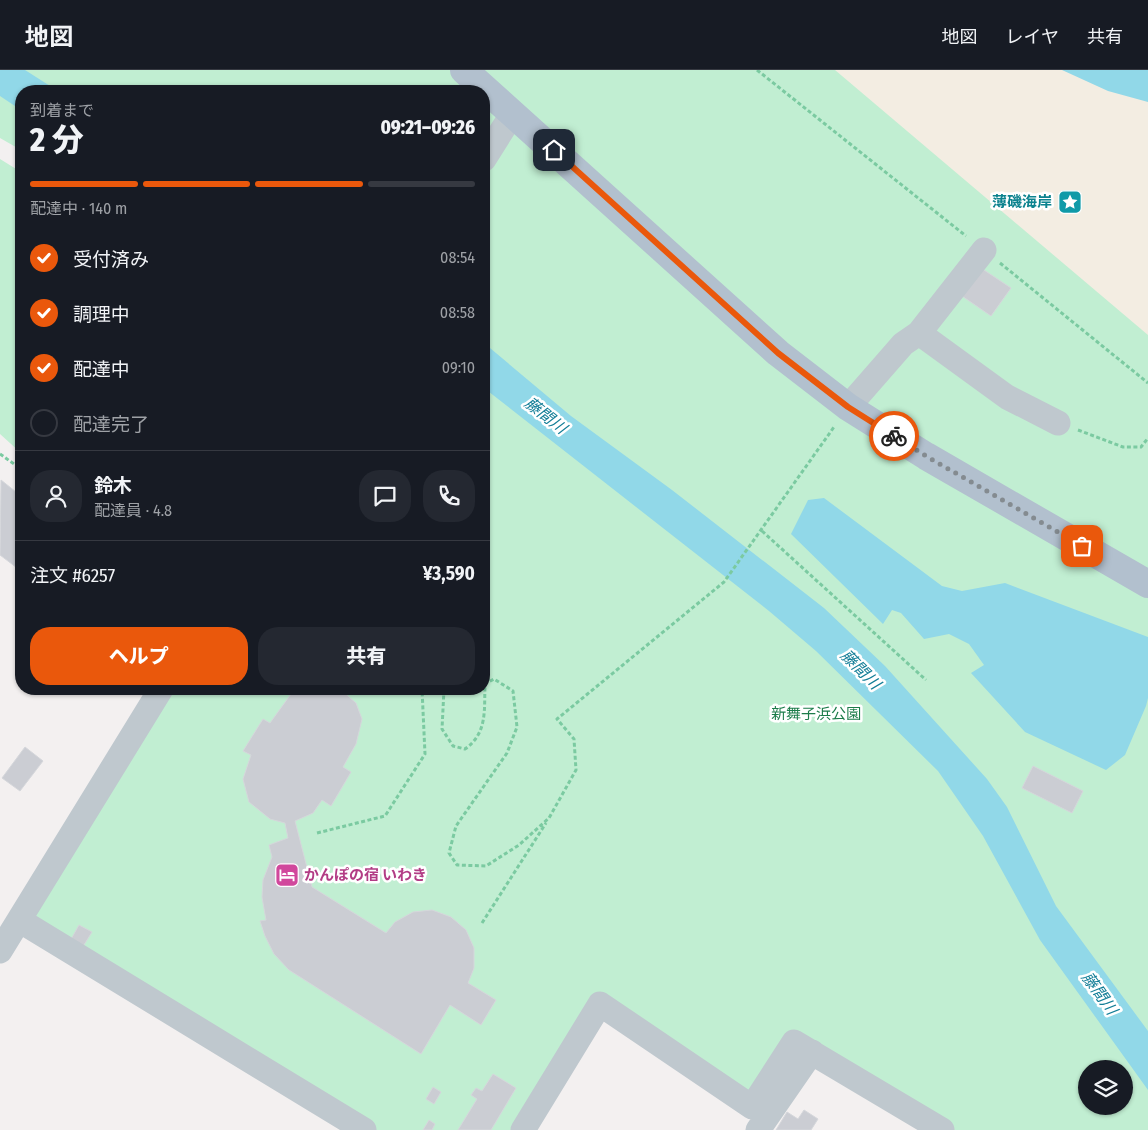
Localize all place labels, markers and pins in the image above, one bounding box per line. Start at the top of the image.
pin [533,129,575,171]
place icon: 薄磯海岸 [1057,189,1083,215]
place label: 薄磯海岸 [992,193,1052,211]
pin [1061,525,1103,567]
hotel icon: かんぽの宿 いわき [274,862,300,888]
place label: かんぽの宿 いわき [304,866,427,884]

